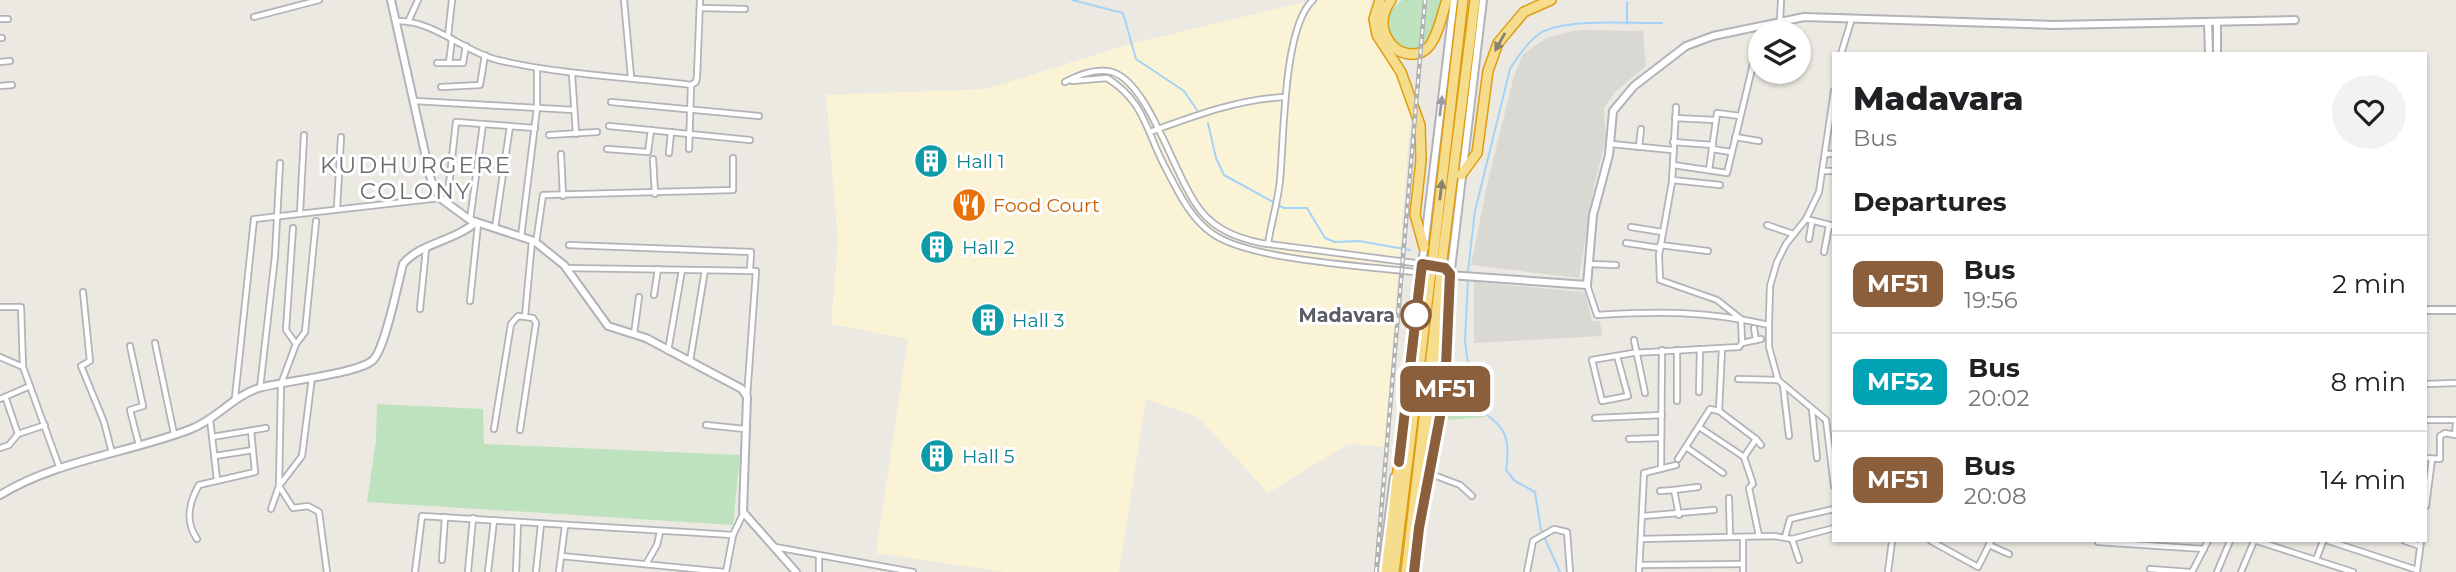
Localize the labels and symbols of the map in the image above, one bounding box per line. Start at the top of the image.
one-way arrow [1494,32,1506,51]
one-way arrow [1436,95,1447,117]
building icon: Hall 1 [912,142,950,180]
place label: Hall 1 [956,150,1005,173]
district label: KUDHURGERE COLONY [320,151,512,205]
one-way arrow [1435,179,1446,201]
restaurant icon: Food Court [950,186,988,224]
place label: Food Court [993,194,1100,217]
building icon: Hall 2 [918,228,956,266]
place label: Hall 2 [962,236,1015,259]
marker: Madavara [1401,300,1431,330]
building icon: Hall 3 [969,301,1007,339]
place label: Madavara [1299,304,1395,327]
place label: Hall 3 [1012,309,1065,332]
line badge: MF51 [1396,366,1494,412]
building icon: Hall 5 [918,437,956,475]
place label: Hall 5 [962,445,1015,468]

